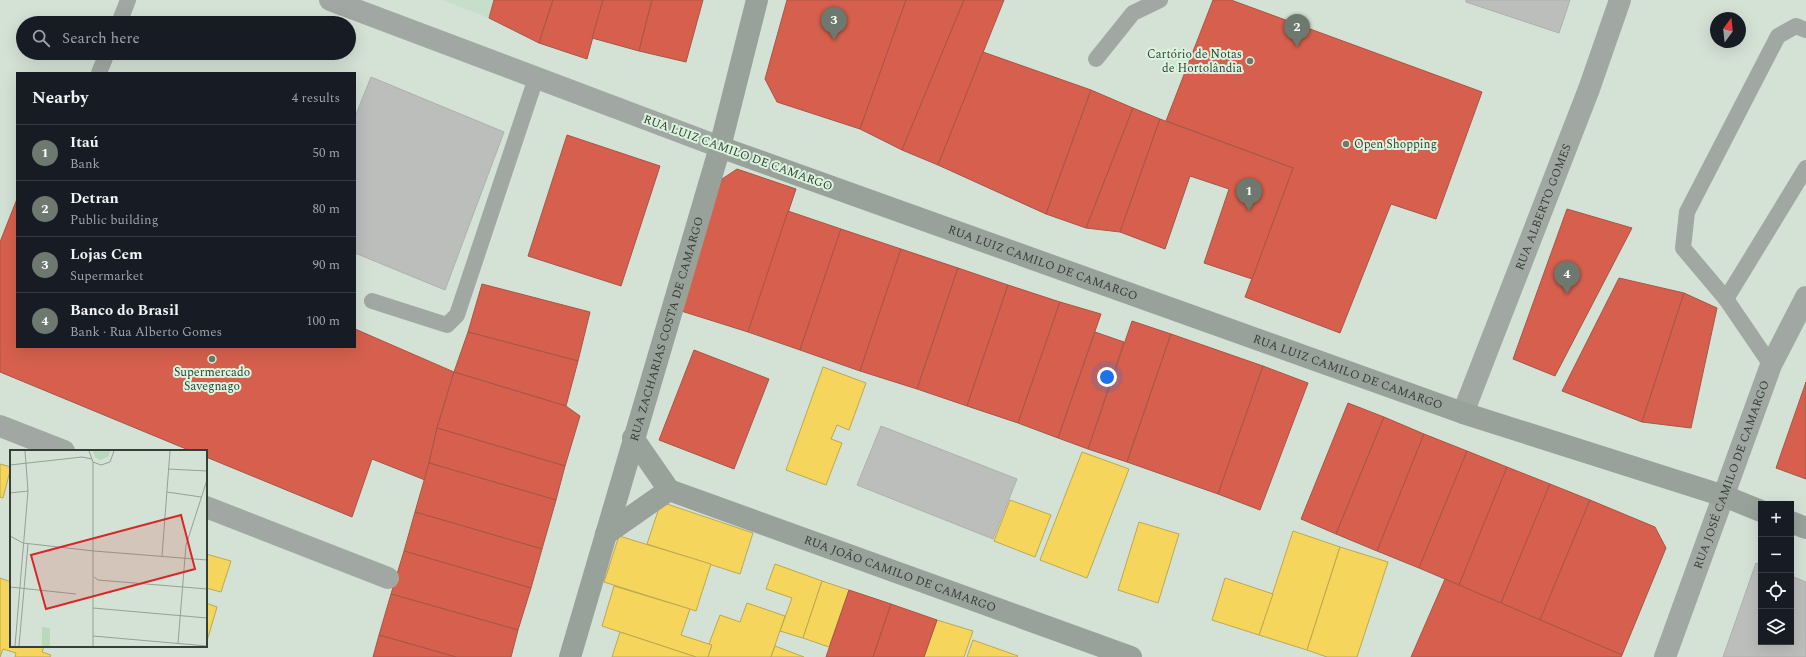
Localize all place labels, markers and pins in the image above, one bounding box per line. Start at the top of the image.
pin: 3 [821,7,847,40]
pin: 2 [1284,14,1310,47]
place label: Cartório de Notas de Hortolândia [1147,45,1242,78]
marker: Cartório de Notas de Hortolândia [1245,56,1255,66]
place label: Open Shopping [1354,135,1437,154]
marker: Open Shopping [1341,139,1351,149]
pin: 1 [1236,178,1262,211]
pin: 4 [1554,261,1580,294]
marker: Supermercado Savegnago [207,354,217,364]
place label: Supermercado Savegnago [174,363,250,396]

